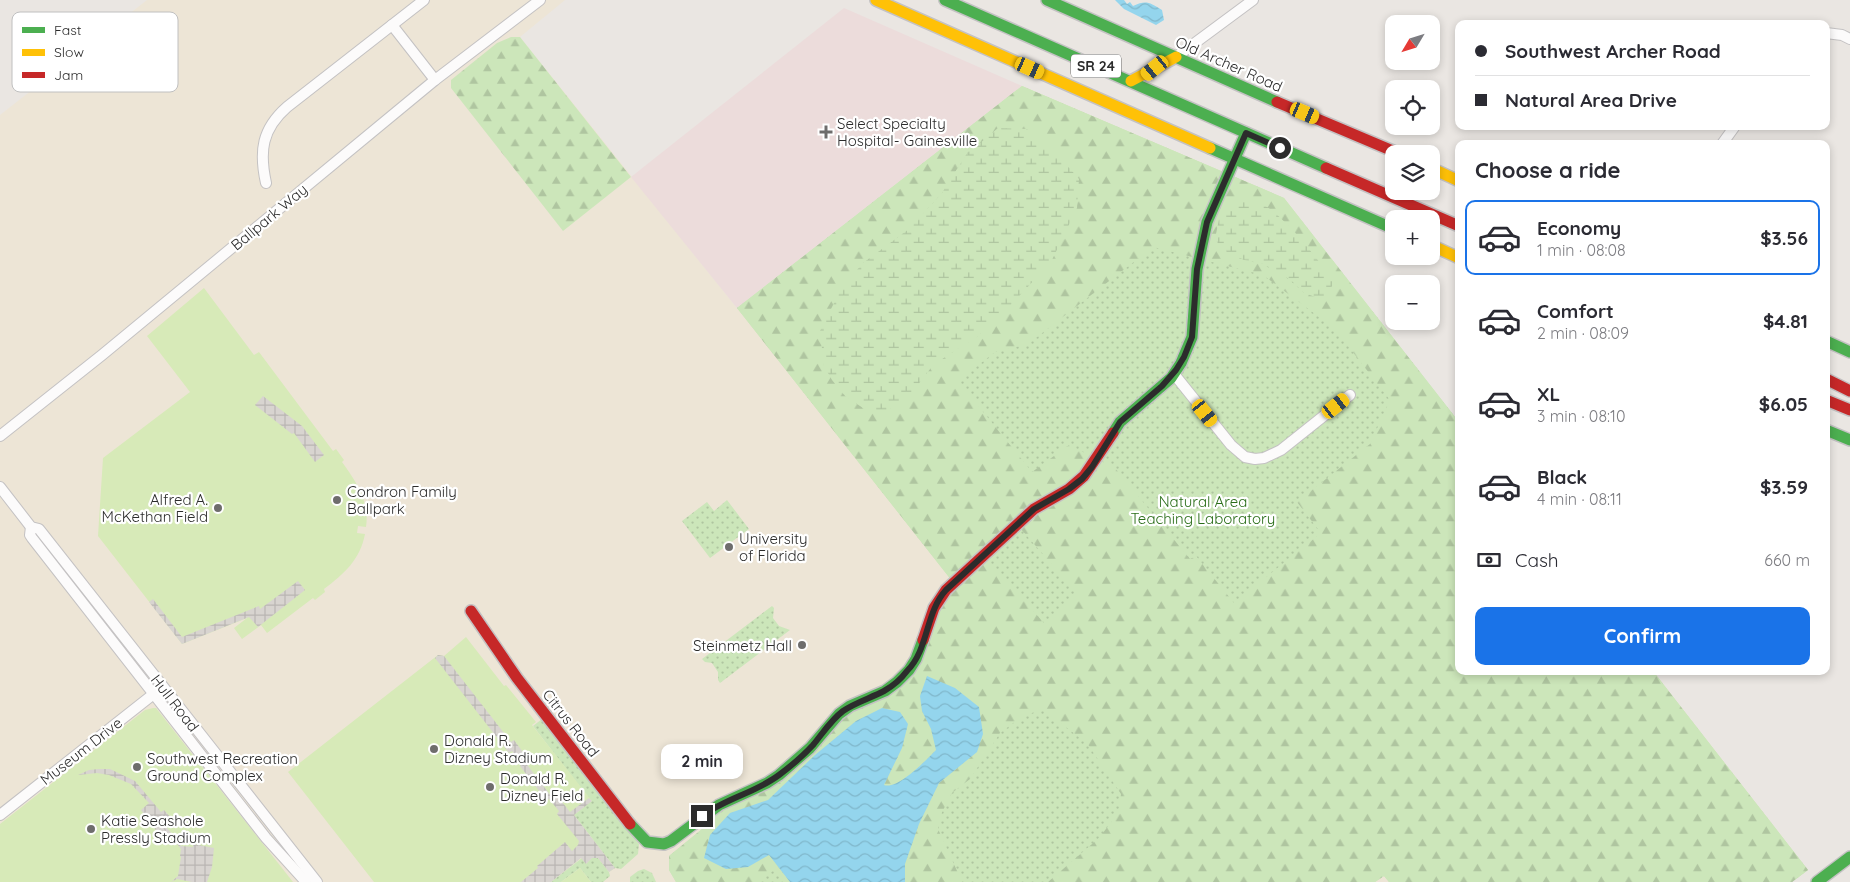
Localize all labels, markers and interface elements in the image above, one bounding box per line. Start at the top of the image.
legend [12,12,178,92]
north arrow [1385,15,1440,70]
map controls [1385,15,1440,330]
text: Fast [54,21,82,39]
street label: Old Archer Road [1173,32,1285,96]
text: Southwest Archer Road [1505,39,1721,63]
text: Slow [54,43,84,61]
car [1138,53,1171,83]
road number: SR 24 [1071,54,1121,78]
car [1013,55,1046,81]
text: Jam [54,66,83,84]
button: locate [1385,80,1440,135]
text: Natural Area Drive [1505,88,1677,112]
car [1288,100,1321,126]
place label: Select Specialty Hospital- Gainesville [837,114,977,150]
marker: Select Specialty Hospital- Gainesville [819,125,833,139]
route start [1269,137,1291,159]
button: layers [1385,145,1440,200]
text: Choose a ride [1475,156,1620,184]
street label: Ballpark Way [227,180,311,254]
button: + [1385,210,1440,265]
icon: car [1477,215,1522,260]
text: Economy [1537,216,1621,240]
text: $3.56 [1760,226,1808,250]
text: 1 min · 08:08 [1537,240,1626,260]
button: − [1385,275,1440,330]
icon: car [1477,298,1522,343]
text: Comfort [1537,299,1614,323]
text: $4.81 [1763,309,1808,333]
text: 2 min · 08:09 [1537,323,1629,343]
icon: car [1477,381,1522,426]
text: XL [1537,382,1560,406]
car [1319,391,1352,421]
text: $6.05 [1759,392,1808,416]
car [1189,397,1220,429]
text: 3 min · 08:10 [1537,406,1625,426]
icon: car [1477,464,1522,509]
text: Black [1537,465,1587,489]
text: $3.59 [1760,475,1808,499]
place label: Condron Family Ballpark [347,482,457,518]
text: 4 min · 08:11 [1537,489,1622,509]
place label: Alfred A. McKethan Field [102,490,208,526]
park label: Natural Area Teaching Laboratory [1131,492,1275,528]
marker: Condron Family Ballpark [331,494,343,506]
marker: Alfred A. McKethan Field [212,502,224,514]
place label: University of Florida [739,529,808,565]
marker: University of Florida [723,541,735,553]
icon: cash [1475,546,1503,574]
text: Cash [1515,548,1559,572]
text: 660 m [1764,550,1810,570]
button: Confirm [1475,607,1810,665]
place label: Steinmetz Hall [693,636,792,655]
marker: Steinmetz Hall [796,639,808,651]
street label: Hull Road [147,671,203,735]
street label: Citrus Road [539,685,603,761]
street label: Museum Drive [36,713,126,789]
place label: Donald R. Dizney Stadium [444,731,552,767]
marker: Donald R. Dizney Stadium [428,743,440,755]
callout: 2 min [661,744,743,778]
place label: Southwest Recreation Ground Complex [147,749,298,785]
text: 2 min [681,751,723,771]
marker: Southwest Recreation Ground Complex [131,761,143,773]
place label: Donald R. Dizney Field [500,769,583,805]
marker: Donald R. Dizney Field [484,781,496,793]
route end [691,805,713,827]
place label: Katie Seashole Pressly Stadium [101,811,211,847]
marker: Katie Seashole Pressly Stadium [85,823,97,835]

